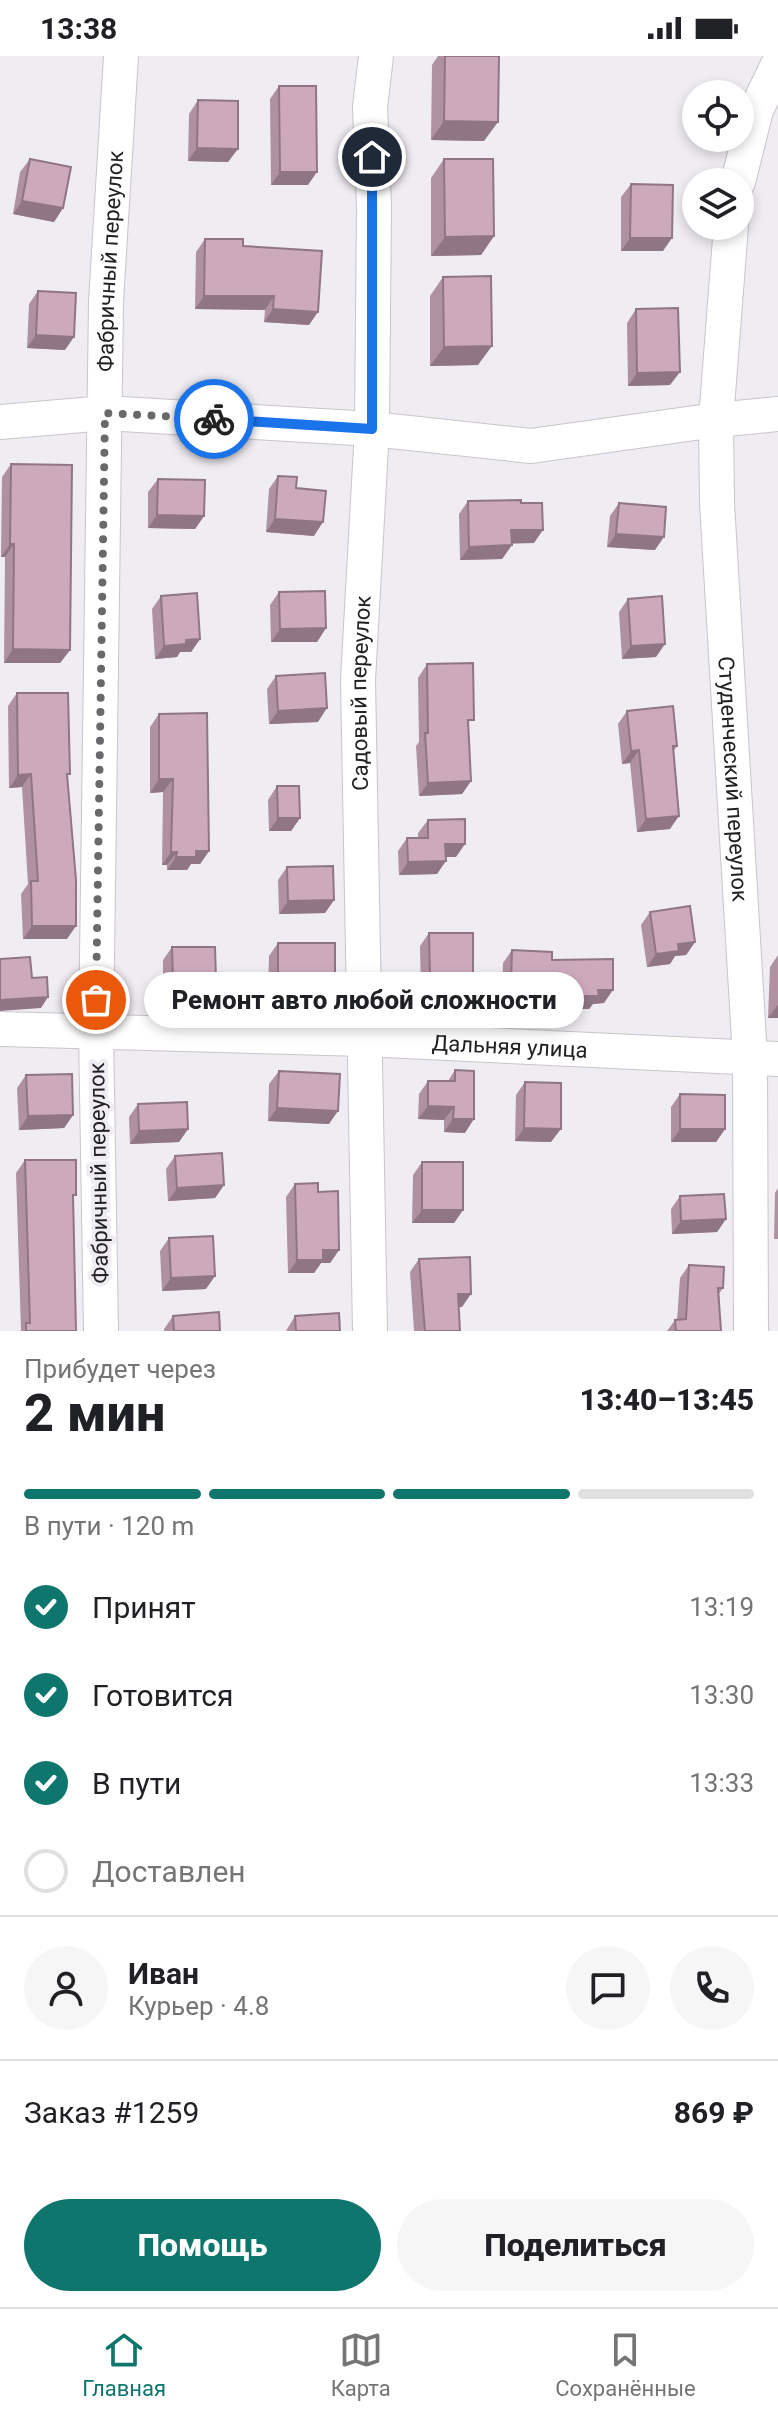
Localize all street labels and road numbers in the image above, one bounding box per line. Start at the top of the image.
street label: Фабричный переулок [93,150,128,372]
street label: Садовый переулок [346,595,376,791]
street label: Студенческий переулок [713,656,753,902]
street label: Дальняя улица [431,1030,588,1063]
street label: Фабричный переулок [84,1062,113,1284]

